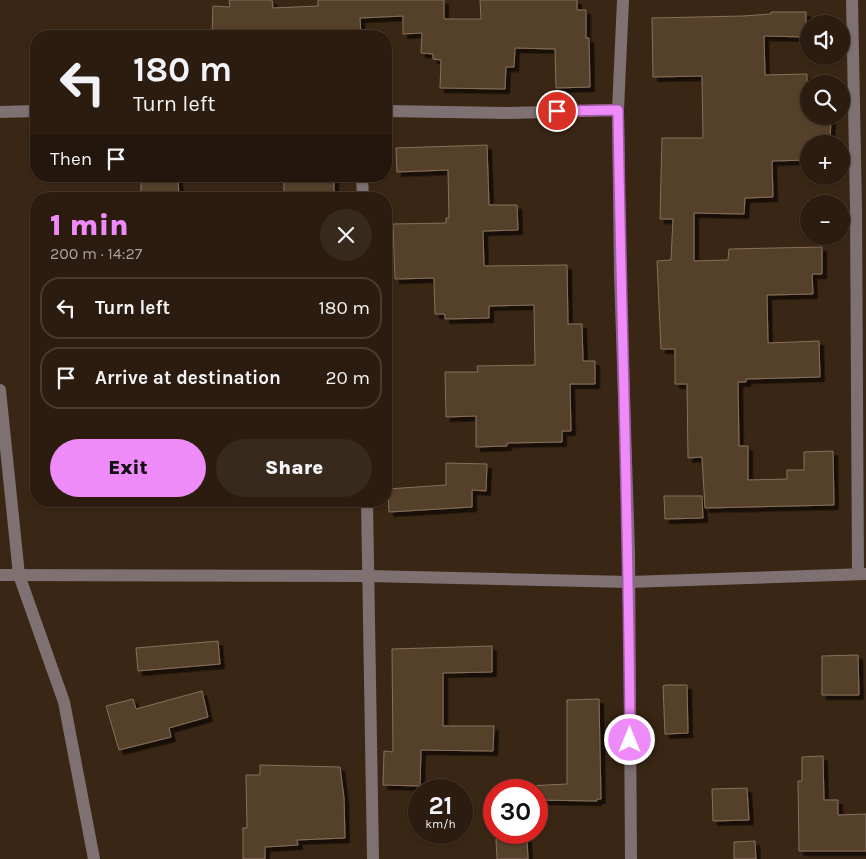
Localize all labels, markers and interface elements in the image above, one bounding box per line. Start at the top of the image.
map controls [800,15,850,245]
button: sound [800,15,850,65]
text: 180 m [133,49,232,90]
icon: left [50,50,115,115]
button: search [800,75,850,125]
pin [536,90,578,132]
text: Turn left [133,91,216,117]
icon: arrive [543,97,571,125]
button: + [800,135,850,185]
icon: arrive [102,145,130,173]
text: Then [50,148,92,170]
button: − [800,195,850,245]
text: 1 min [50,207,129,243]
button: close [320,209,372,261]
text: 200 m · 14:27 [50,244,142,263]
icon: left [52,294,80,322]
text: Turn left [95,297,170,319]
text: 180 m [318,297,370,319]
icon: arrive [52,364,80,392]
text: Arrive at destination [95,367,281,389]
text: 20 m [325,367,370,389]
button: Exit [50,439,206,497]
button: Share [216,439,372,497]
position arrow [603,713,655,765]
speed limit sign: 30 [483,779,548,844]
text: 21 [428,791,453,820]
text: km/h [425,817,456,831]

